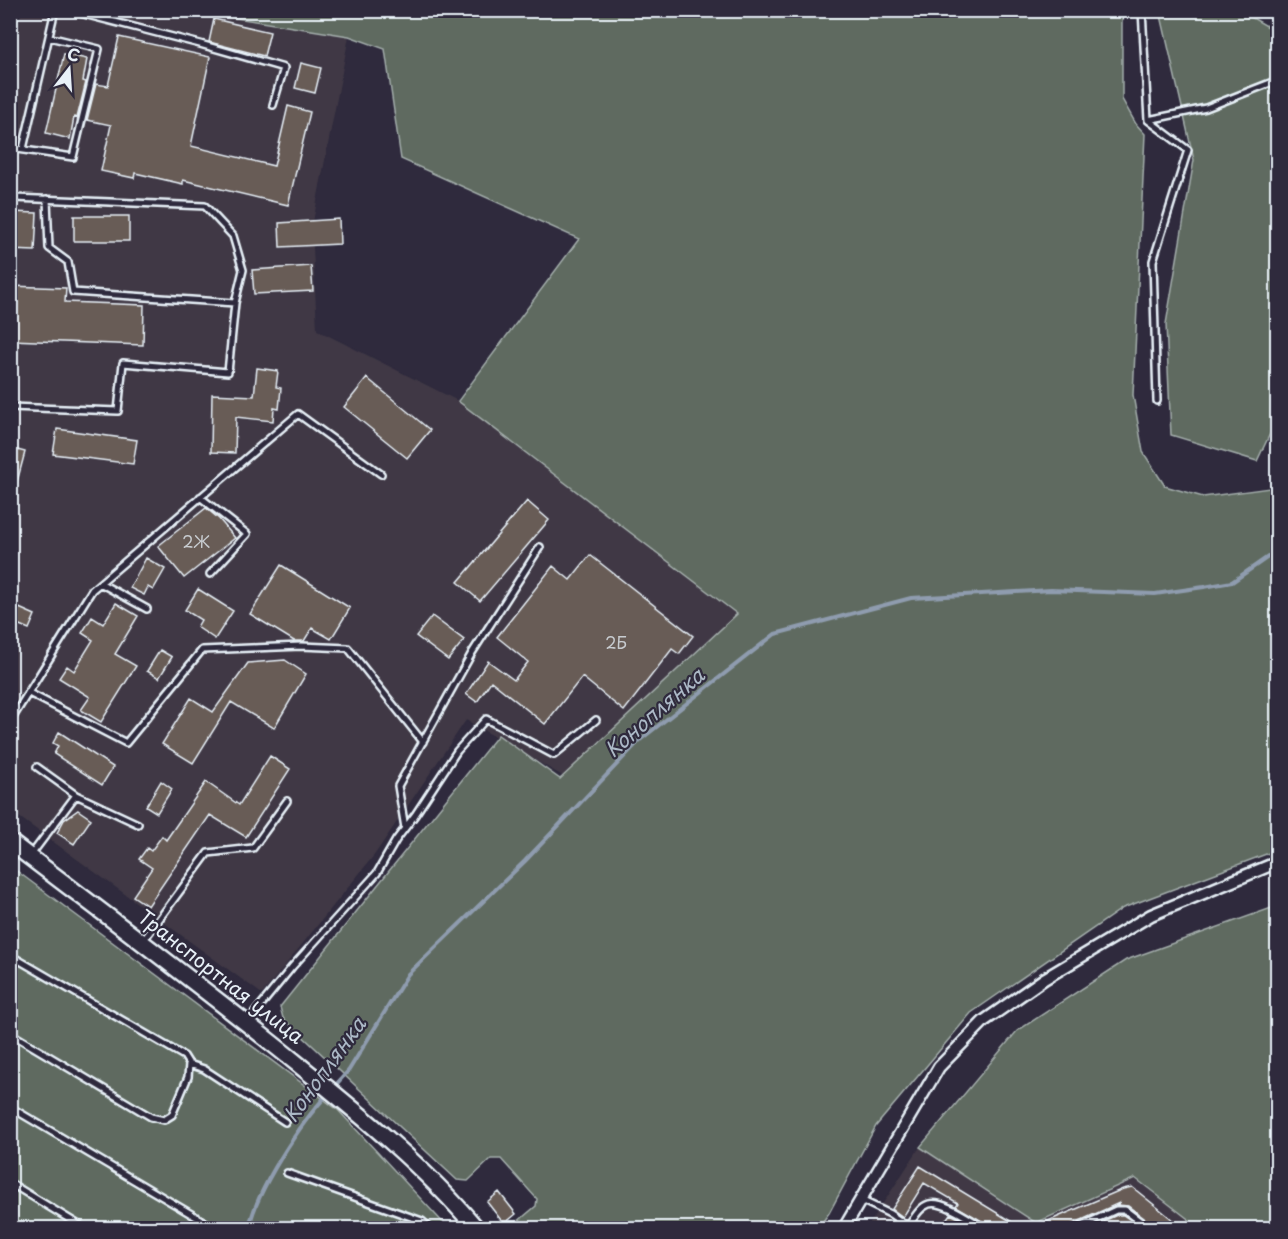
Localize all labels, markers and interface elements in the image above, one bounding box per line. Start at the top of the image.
north arrow [39,39,99,99]
text: С [64,40,83,67]
house number: 2Ж [182,529,210,553]
house number: 2Б [605,630,627,654]
water label: Коноплянка [597,658,711,764]
street label: Транспортная улица [132,902,311,1051]
water label: Коноплянка [274,1009,373,1128]

